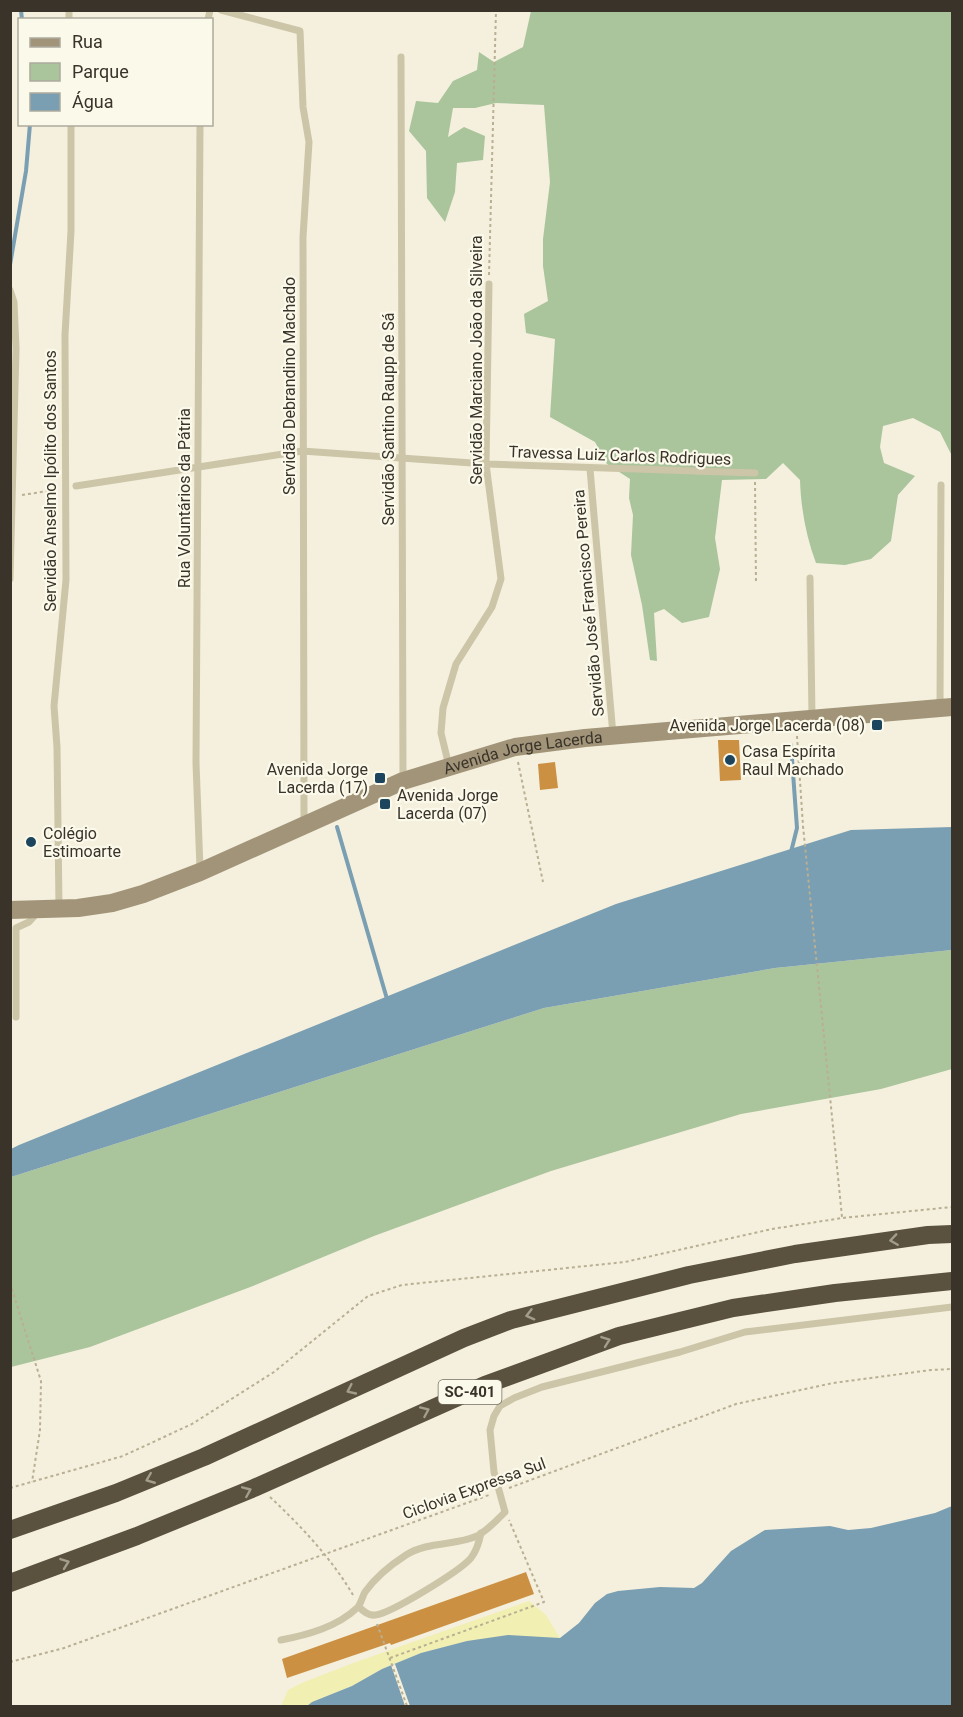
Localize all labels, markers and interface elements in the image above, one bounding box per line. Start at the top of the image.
legend [18,18,213,126]
text: Rua [72,31,103,52]
text: Parque [72,61,129,82]
text: Água [72,91,114,112]
street label: Servidão Marciano João da Silveira [467,235,486,485]
street label: Servidão Debrandino Machado [280,277,299,495]
street label: Servidão Santino Raupp de Sá [379,312,398,526]
street label: Servidão Anselmo Ipólito dos Santos [41,350,60,612]
street label: Rua Voluntários da Pátria [175,408,194,588]
street label: Travessa Luiz Carlos Rodrigues [508,442,732,469]
street label: Servidão José Francisco Pereira [569,489,608,717]
place label: Avenida Jorge Lacerda (08) [670,716,865,735]
marker: Avenida Jorge Lacerda (08) [870,718,884,732]
street label: Avenida Jorge Lacerda [441,728,603,778]
place label: Casa Espírita Raul Machado [742,742,844,779]
marker: Casa Espírita Raul Machado [723,753,737,767]
place label: Avenida Jorge Lacerda (17) [267,760,368,797]
marker: Avenida Jorge Lacerda (17) [373,771,387,785]
place label: Avenida Jorge Lacerda (07) [397,786,498,823]
marker: Avenida Jorge Lacerda (07) [378,797,392,811]
place label: Colégio Estimoarte [43,824,121,861]
marker: Colégio Estimoarte [24,835,38,849]
one-way arrow [890,1234,899,1246]
one-way arrow [525,1308,536,1320]
one-way arrow [600,1335,611,1348]
road number: SC-401 [438,1380,502,1404]
one-way arrow [346,1383,357,1395]
one-way arrow [418,1406,429,1418]
street label: Ciclovia Expressa Sul [400,1454,548,1523]
one-way arrow [145,1472,155,1485]
one-way arrow [240,1486,251,1498]
one-way arrow [59,1558,70,1570]

